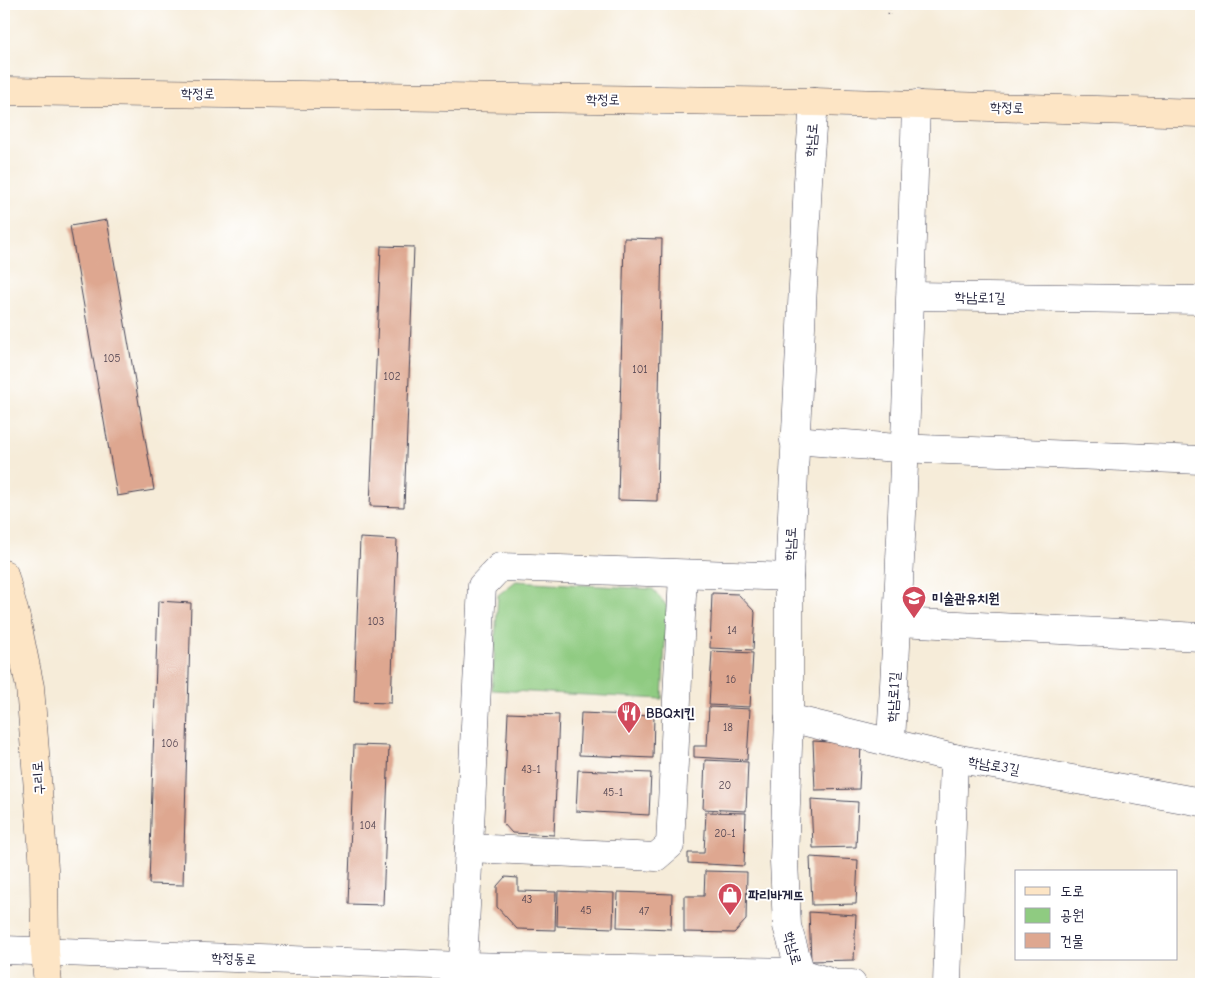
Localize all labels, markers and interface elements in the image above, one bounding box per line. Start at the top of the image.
street label: 학정로 [181,85,215,102]
street label: 학정로 [586,91,620,108]
street label: 학정로 [990,98,1024,117]
street label: 학남로 [802,123,821,157]
street label: 학남로1길 [955,289,1006,306]
house number: 105 [103,352,121,365]
house number: 101 [632,363,648,376]
house number: 102 [384,370,401,383]
street label: 학남로 [781,527,800,561]
school or university icon: 미술관유치원 [901,585,927,619]
place label: 미술관유치원 [932,590,1000,607]
house number: 103 [368,615,384,628]
house number: 14 [727,624,737,637]
street label: 학남로1길 [884,671,903,723]
house number: 16 [726,673,736,686]
restaurant icon: BBQ치킨 [616,700,642,734]
place label: BBQ치킨 [646,705,695,722]
house number: 18 [723,721,733,734]
house number: 106 [161,737,179,750]
street label: 학남로3길 [967,753,1022,779]
street label: 구리로 [29,761,48,795]
house number: 43-1 [521,763,541,776]
house number: 20 [719,779,731,792]
house number: 45-1 [603,786,623,799]
house number: 104 [360,819,376,832]
house number: 20-1 [714,827,736,840]
legend [1015,870,1178,960]
shop icon: 파리바게뜨 [717,882,743,916]
text: 도로 [1060,882,1084,900]
place label: 파리바게뜨 [748,887,804,904]
house number: 43 [522,893,532,906]
house number: 45 [580,904,592,917]
house number: 47 [639,905,649,918]
text: 공원 [1060,906,1084,924]
street label: 학남로 [780,930,805,967]
text: 건물 [1060,932,1084,950]
street label: 학정동로 [211,949,257,968]

